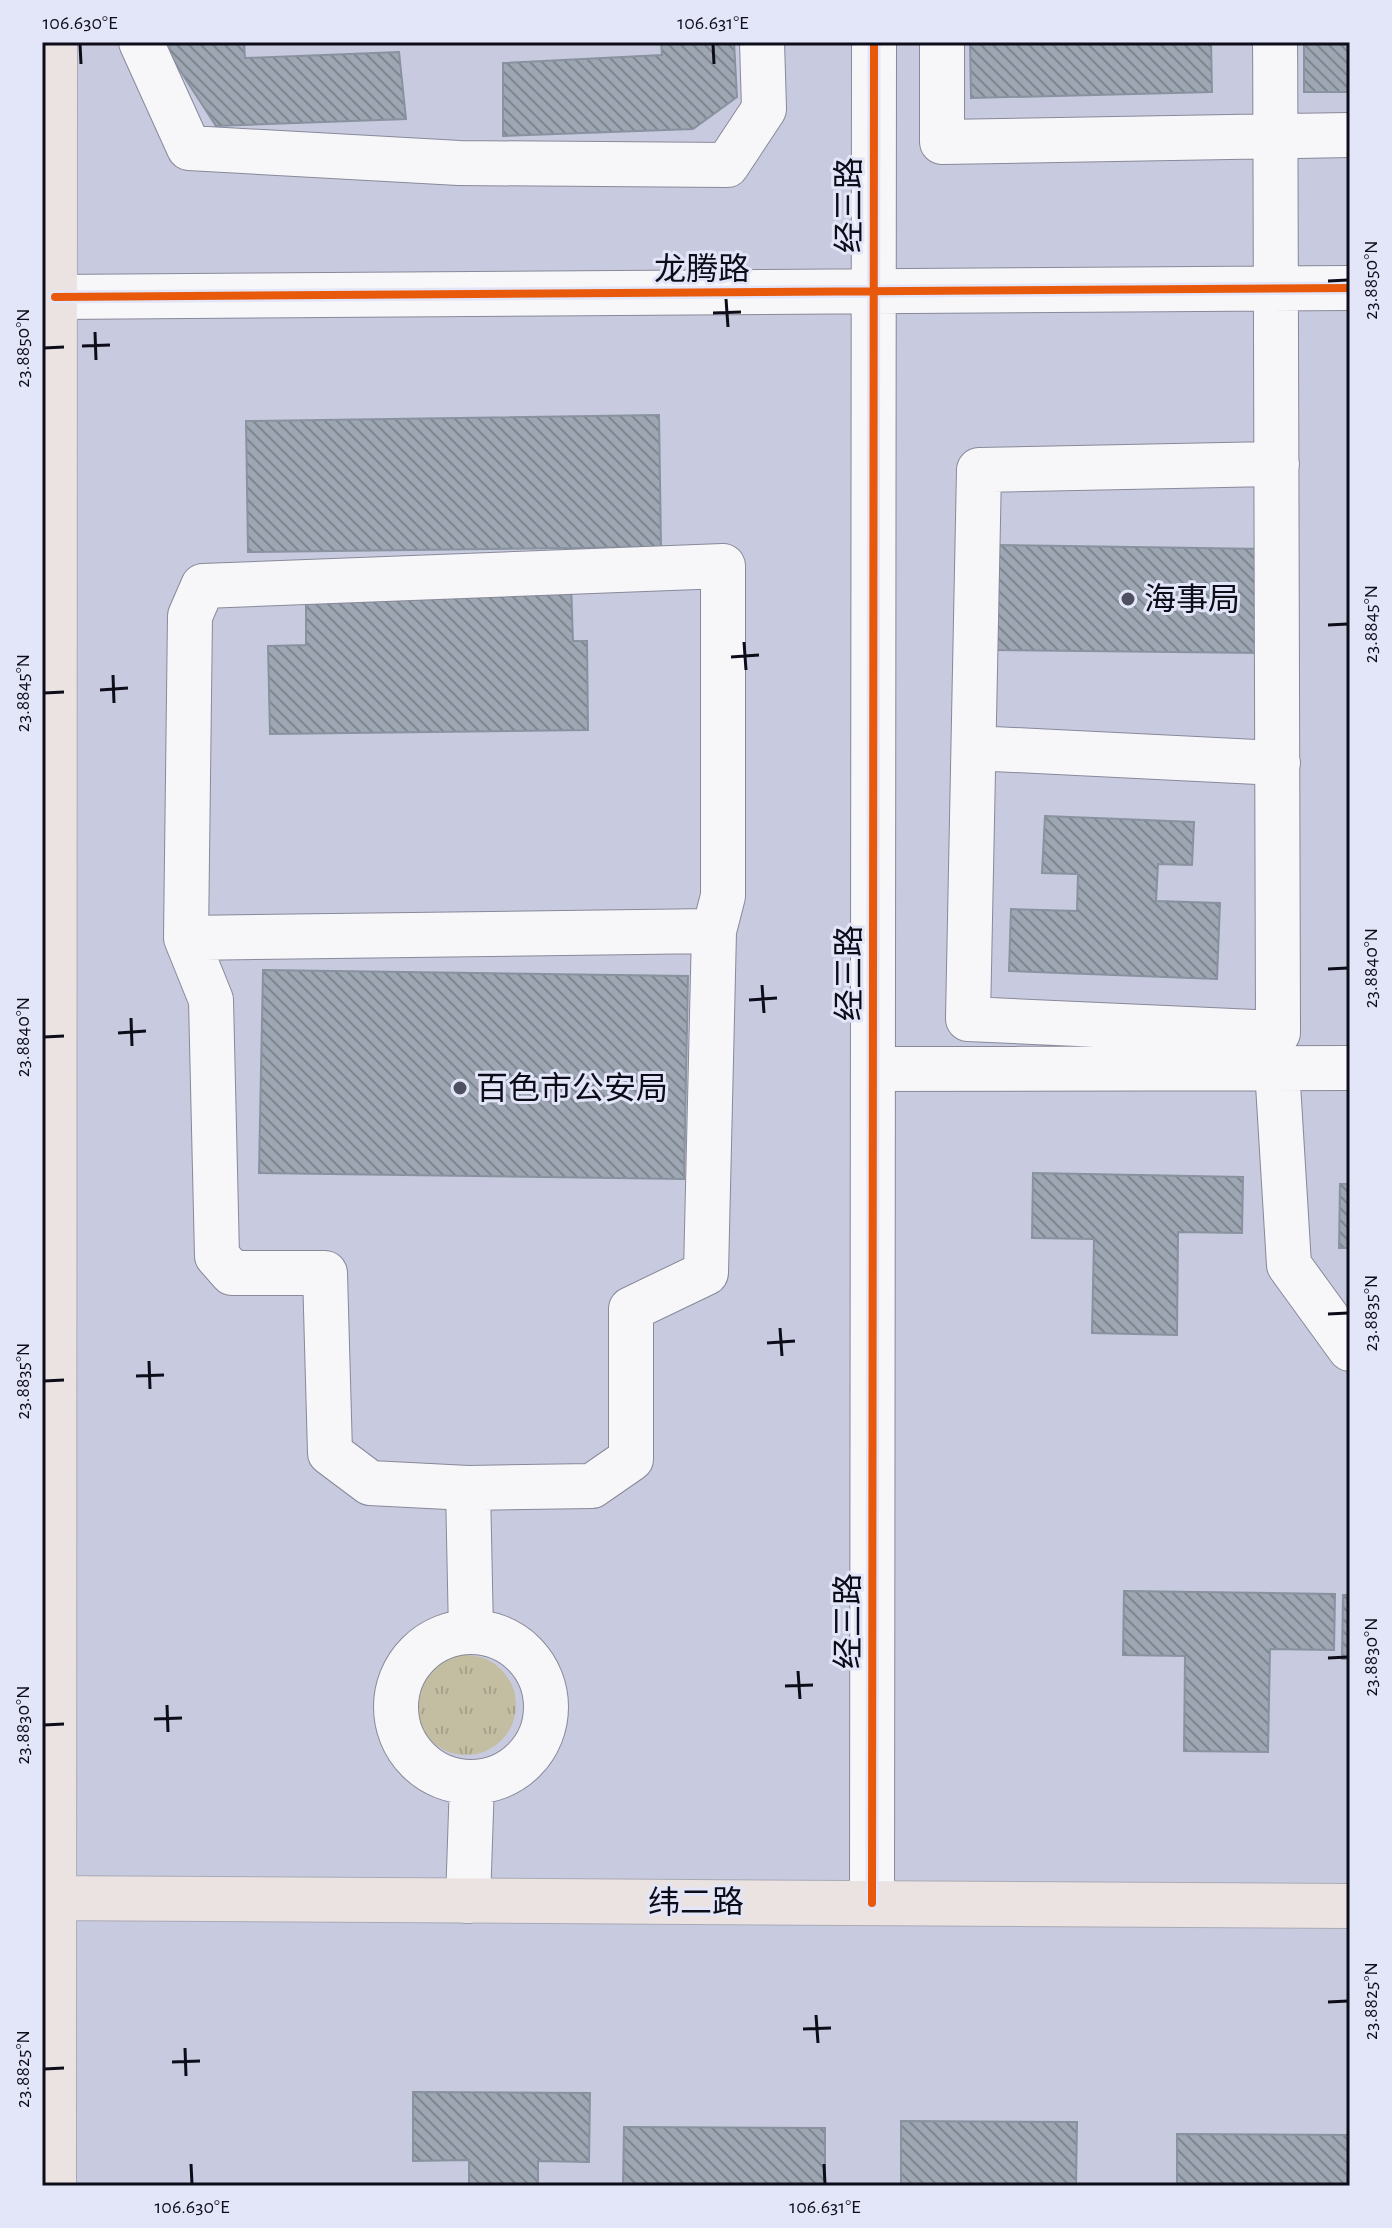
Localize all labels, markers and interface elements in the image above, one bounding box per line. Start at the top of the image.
text: 106.630°E [42,13,118,33]
text: 106.631°E [677,13,749,33]
street label: 经三路 [832,157,866,253]
text: 23.8850°N [1361,240,1381,320]
street label: 龙腾路 [654,252,750,286]
text: 23.8850°N [13,308,33,388]
place label: 海事局 [1144,583,1240,616]
text: 23.8845°N [1361,585,1381,663]
marker: 海事局 [1119,590,1137,608]
text: 23.8845°N [13,654,33,732]
street label: 经三路 [832,925,866,1021]
text: 23.8840°N [1361,928,1381,1008]
text: 23.8840°N [13,997,33,1077]
place label: 百色市公安局 [476,1071,668,1105]
marker: 百色市公安局 [451,1079,469,1097]
text: 23.8835°N [1361,1275,1381,1352]
text: 23.8835°N [13,1343,33,1420]
street label: 经三路 [831,1573,865,1669]
text: 23.8830°N [1361,1617,1381,1697]
text: 23.8830°N [13,1685,33,1765]
street label: 纬二路 [648,1885,744,1919]
text: 23.8825°N [1361,1962,1381,2040]
text: 23.8825°N [13,2030,33,2108]
text: 106.630°E [154,2197,230,2217]
text: 106.631°E [789,2197,861,2217]

